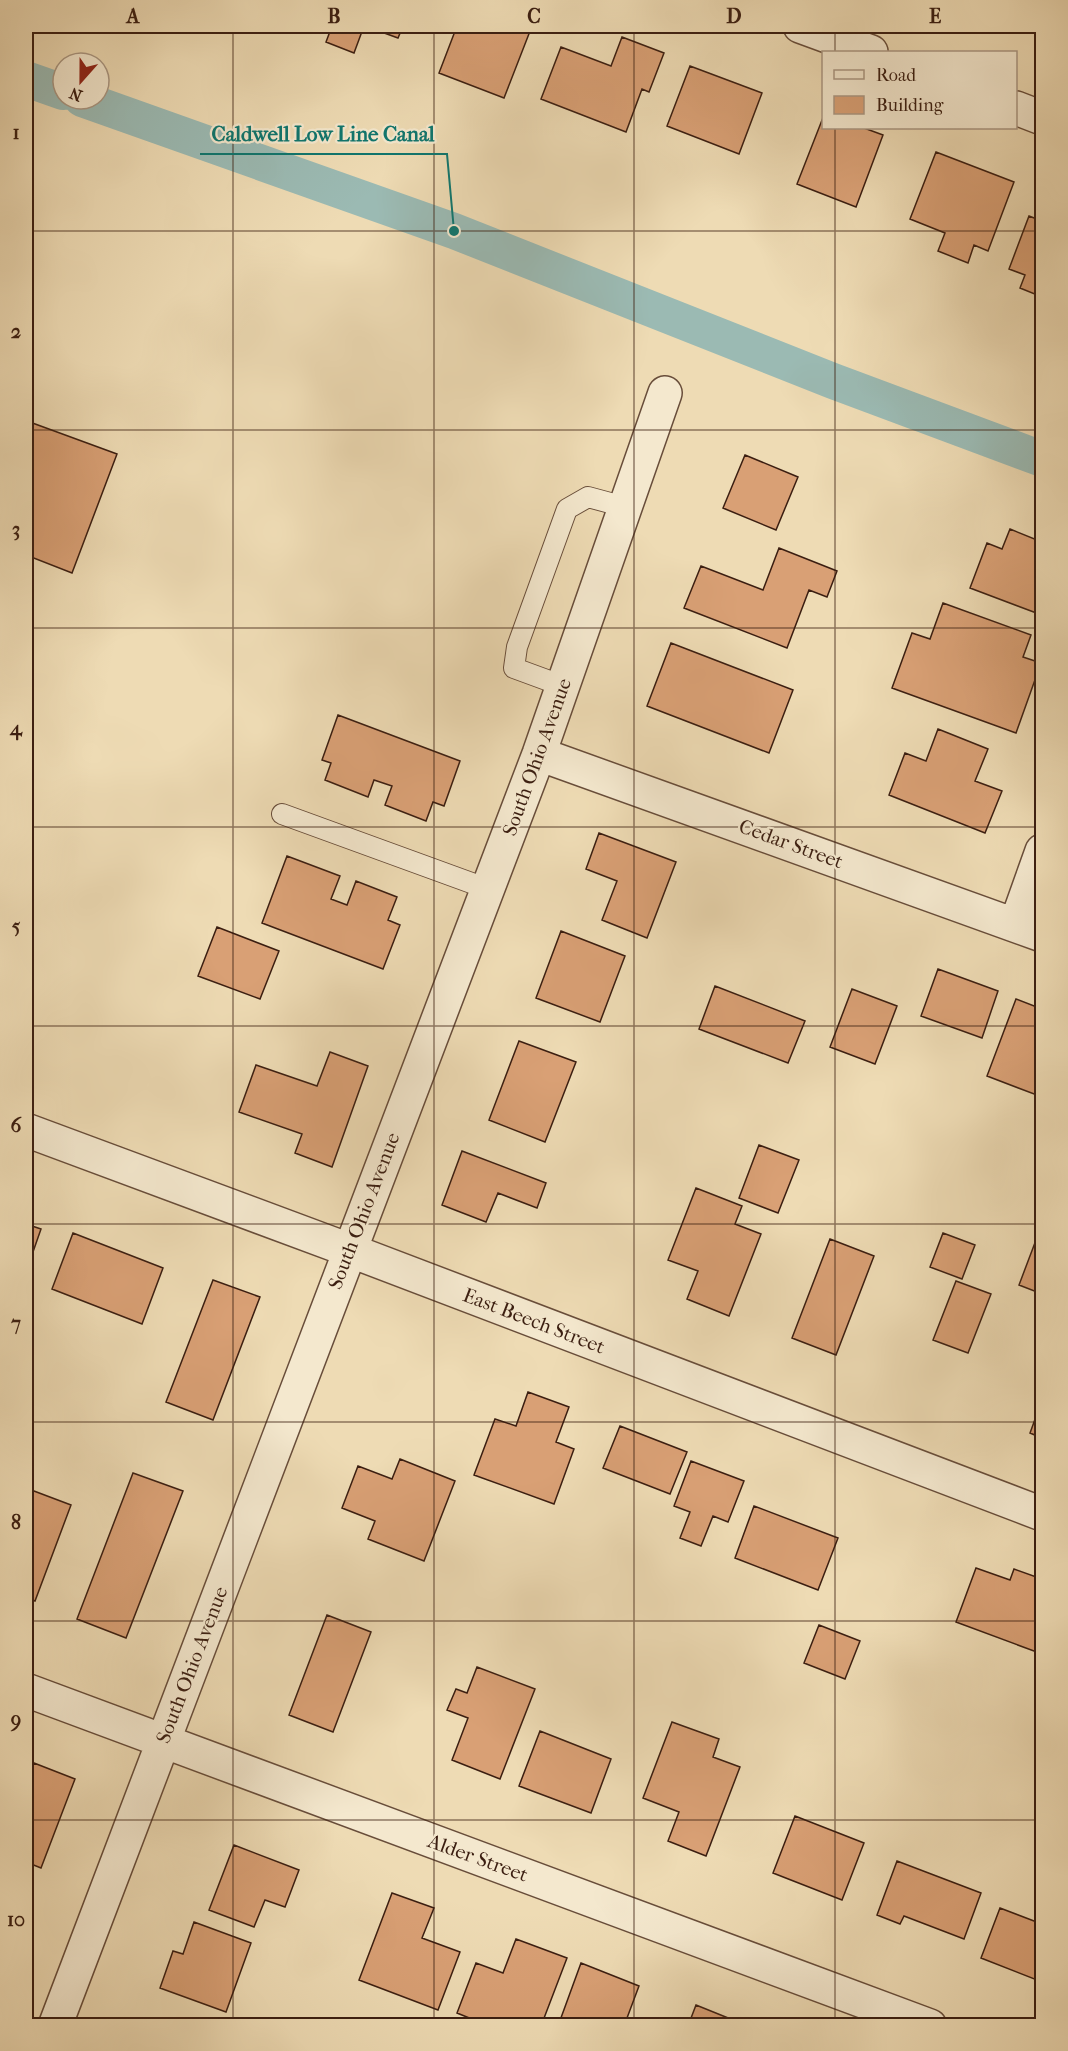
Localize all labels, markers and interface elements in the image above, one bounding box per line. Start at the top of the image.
text: A [125,5,141,28]
text: B [327,5,341,28]
text: C [527,5,541,28]
text: D [726,5,742,28]
text: E [929,5,941,28]
north arrow [51,51,111,111]
legend [822,51,1017,129]
text: Road [876,65,916,86]
text: N [66,83,85,106]
text: Building [876,95,944,116]
callout: Caldwell Low Line Canal [200,115,447,154]
text: 1 [12,121,20,144]
text: Caldwell Low Line Canal [212,122,435,146]
text: 2 [11,320,21,343]
text: 3 [12,518,20,541]
street label: South Ohio Avenue [498,675,576,839]
text: 4 [9,717,23,741]
street label: Cedar Street [736,815,846,873]
text: 5 [12,915,21,938]
text: 6 [11,1114,23,1137]
street label: South Ohio Avenue [324,1129,405,1293]
street label: East Beech Street [460,1283,608,1359]
text: 7 [10,1312,21,1335]
text: 8 [11,1511,21,1534]
street label: South Ohio Avenue [152,1583,233,1747]
text: 9 [10,1709,21,1732]
street label: Alder Street [424,1829,531,1887]
text: 10 [7,1908,25,1931]

